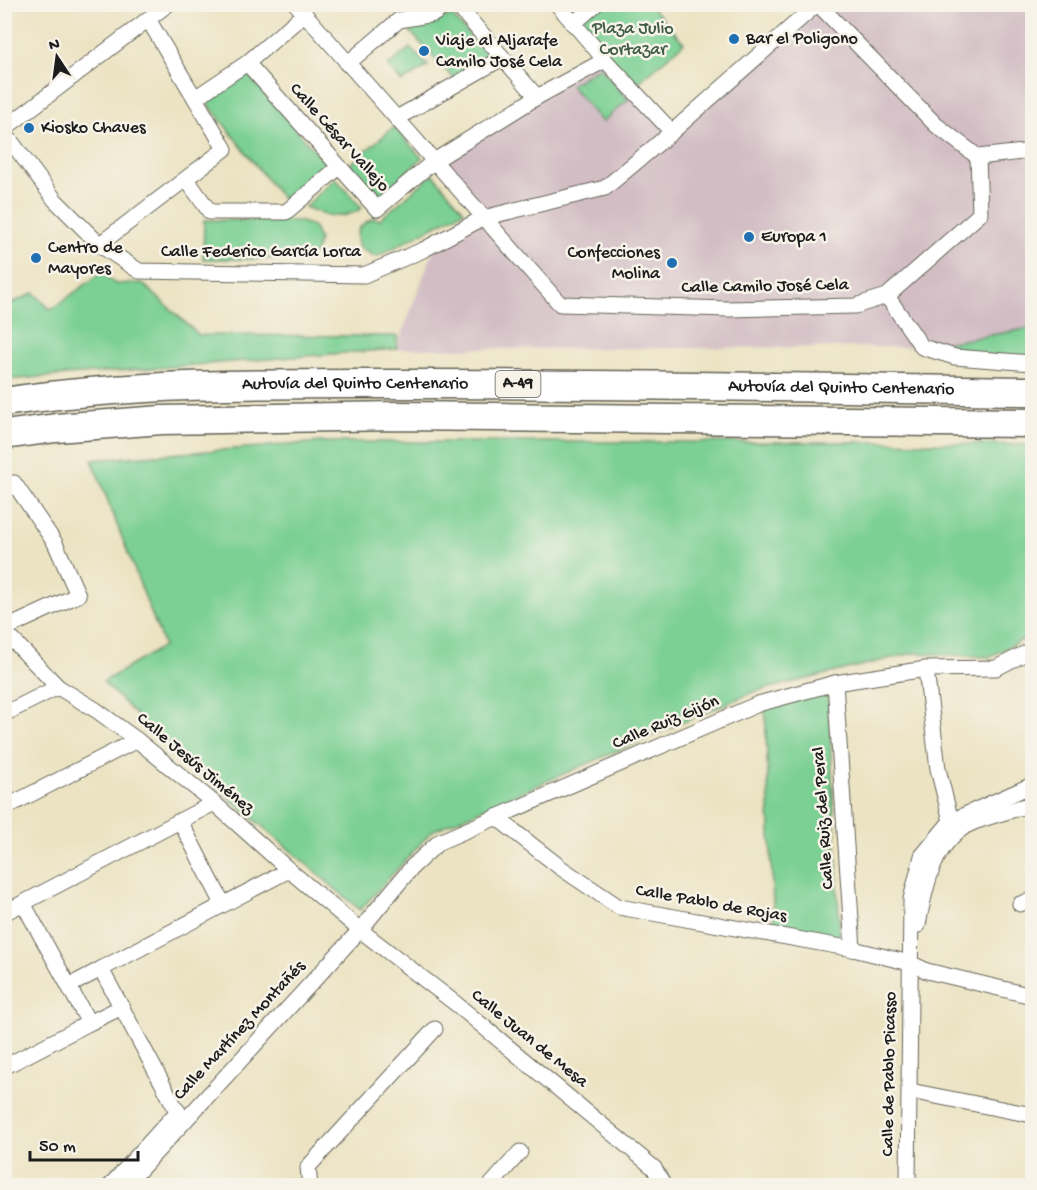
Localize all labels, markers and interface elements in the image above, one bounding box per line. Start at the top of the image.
park label: Plaza Julio Cortazar [591,19,674,61]
north arrow [27,27,87,87]
place label: Bar el Poligono [745,29,858,50]
place label: Viaje al Aljarafe Camilo José Cela [435,31,563,73]
marker: Bar el Poligono [727,32,741,46]
text: N [47,35,62,56]
marker: Viaje al Aljarafe Camilo José Cela [417,44,431,58]
street label: Calle César Vallejo [285,79,393,197]
place label: Kiosko Chaves [41,118,147,139]
marker: Kiosko Chaves [22,121,36,135]
place label: Europa 1 [761,227,827,248]
marker: Europa 1 [742,230,756,244]
place label: Centro de Mayores [48,238,123,280]
street label: Calle Federico García Lorca [161,242,362,263]
place label: Confecciones Molina [568,243,661,285]
marker: Centro de Mayores [29,251,43,265]
marker: Confecciones Molina [665,256,679,270]
street label: Calle Camilo José Cela [681,275,850,299]
road number: A-49 [496,371,540,397]
street label: Autovía del Quinto Centenario [242,373,468,395]
street label: Autovía del Quinto Centenario [728,376,955,400]
street label: Calle Ruiz Gijón [610,691,723,755]
street label: Calle Jesús Jiménez [132,709,259,820]
street label: Calle Ruiz del Peral [809,746,839,890]
street label: Calle Pablo de Rojas [634,880,789,928]
street label: Calle Martínez Montañés [170,956,311,1105]
street label: Calle Juan de Mesa [466,985,593,1093]
street label: Calle de Pablo Picasso [878,991,902,1157]
scale bar [30,1124,138,1162]
text: 50 m [39,1137,76,1158]

